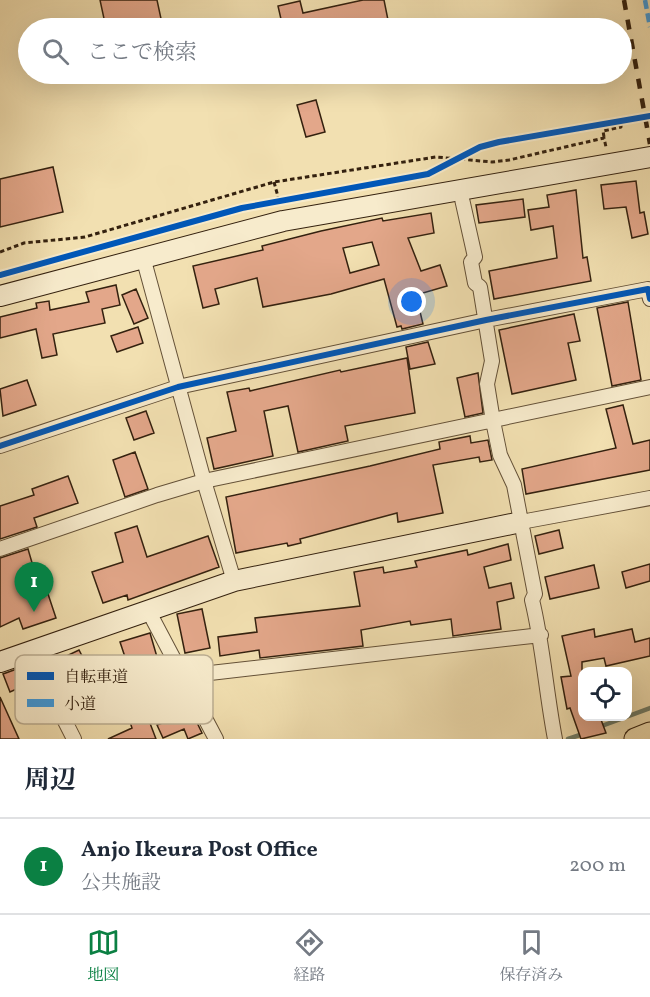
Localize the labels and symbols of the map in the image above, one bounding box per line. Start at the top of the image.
your location [397,287,426,316]
pin: 1 [15,562,54,612]
legend [15,655,213,724]
text: 自転車道 [64,667,128,689]
text: 小道 [64,694,96,716]

